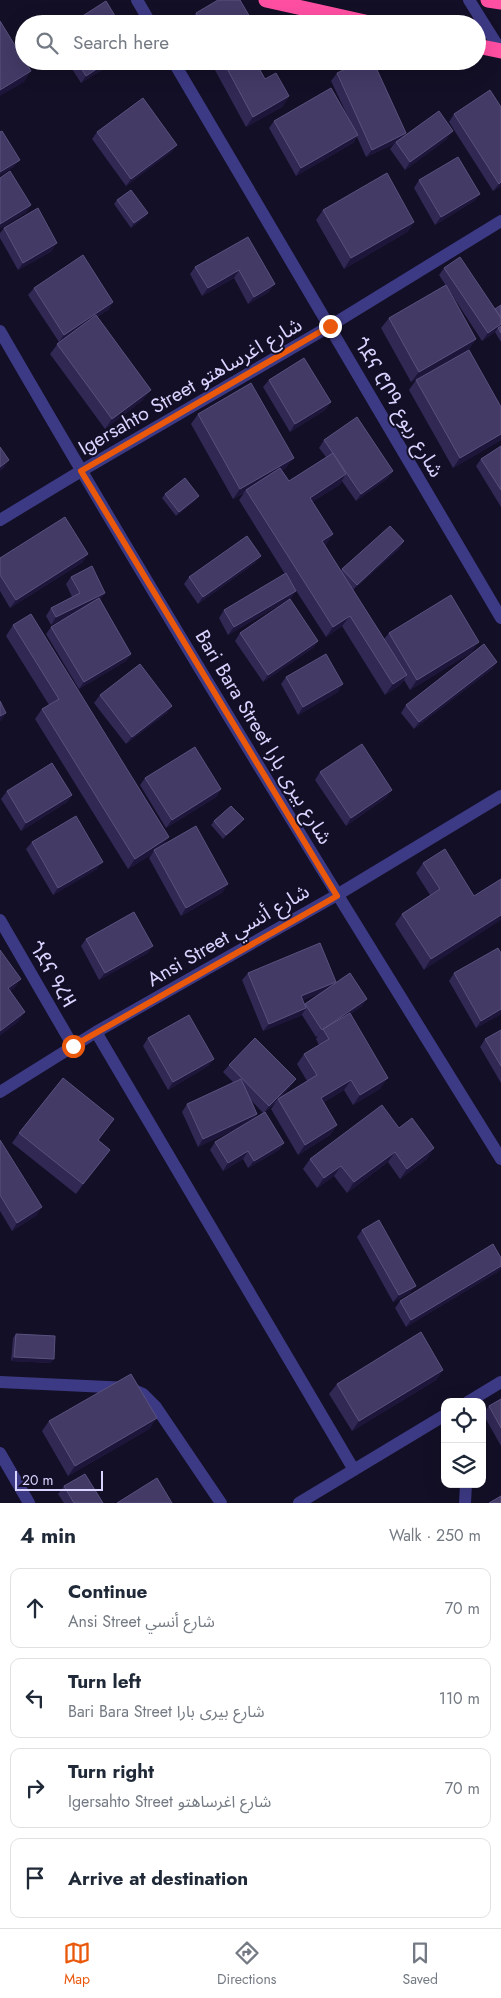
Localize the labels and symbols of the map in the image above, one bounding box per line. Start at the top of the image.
street label: Igersahto Street شارع اغرساهتو [73,310,308,463]
route end [319,315,342,338]
street label: ጎደና ሮቦዓ شارع ربوع [347,332,451,483]
street label: Bari Bara Street شارع بيرى بارا [188,625,339,850]
street label: Ansi Street شارع أنسي [142,877,315,994]
street label: ጎደና ዓረዛ [22,936,83,1013]
route start [62,1035,85,1058]
scale bar [15,1468,102,1491]

